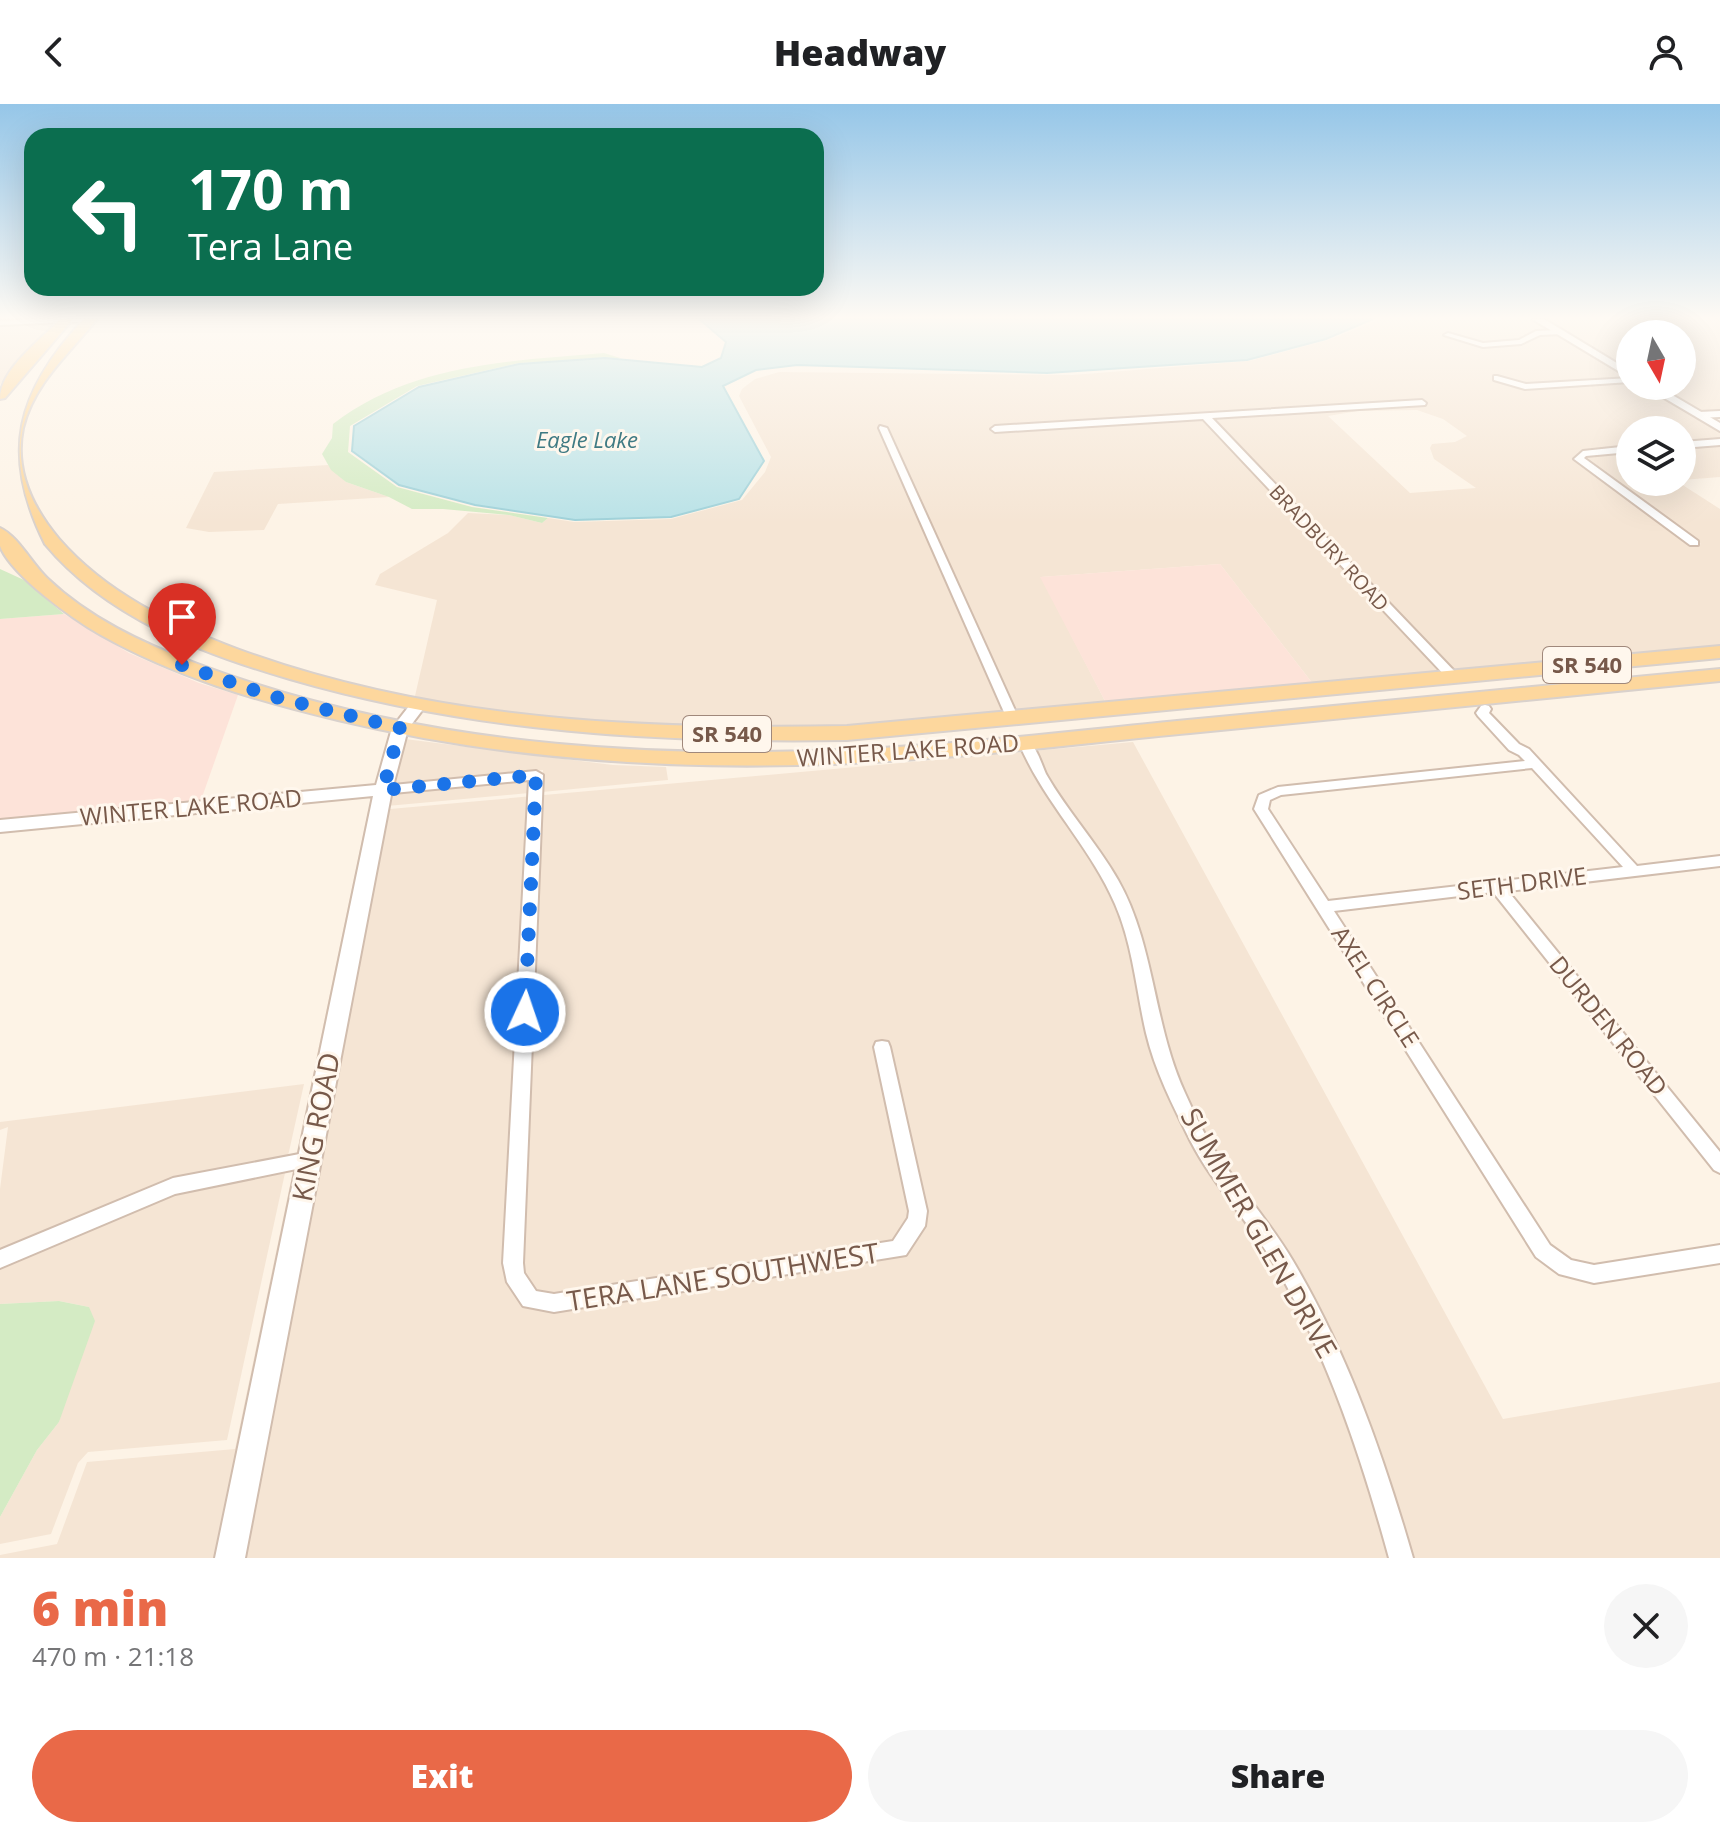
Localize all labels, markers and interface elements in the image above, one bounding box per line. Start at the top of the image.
text: Headway [774,28,946,77]
icon: back [32,30,76,74]
icon: person [1644,30,1688,74]
text: 170 m [188,150,354,226]
icon: left [56,160,160,264]
text: Tera Lane [188,222,353,271]
north arrow [1616,320,1696,400]
map controls [1616,320,1696,496]
button: layers [1616,416,1696,496]
water label: Eagle Lake [536,424,638,454]
street label: BRADBURY ROAD [1264,479,1395,617]
pin [148,583,216,665]
icon: arrive [160,595,204,639]
road number: SR 540 [1543,647,1631,683]
road number: SR 540 [683,716,771,752]
street label: WINTER LAKE ROAD [796,725,1020,774]
street label: WINTER LAKE ROAD [79,780,303,833]
street label: SETH DRIVE [1455,858,1588,907]
street label: AXEL CIRCLE [1325,919,1428,1053]
street label: DURDEN ROAD [1543,948,1676,1102]
position arrow [483,970,567,1054]
street label: KING ROAD [282,1049,348,1204]
street label: SUMMER GLEN DRIVE [1173,1101,1347,1364]
street label: TERA LANE SOUTHWEST [564,1232,882,1319]
text: 6 min [32,1575,168,1640]
button: close [1604,1584,1688,1668]
text: 470 m · 21:18 [32,1638,194,1674]
button: Exit [32,1730,852,1822]
button: Share [868,1730,1688,1822]

